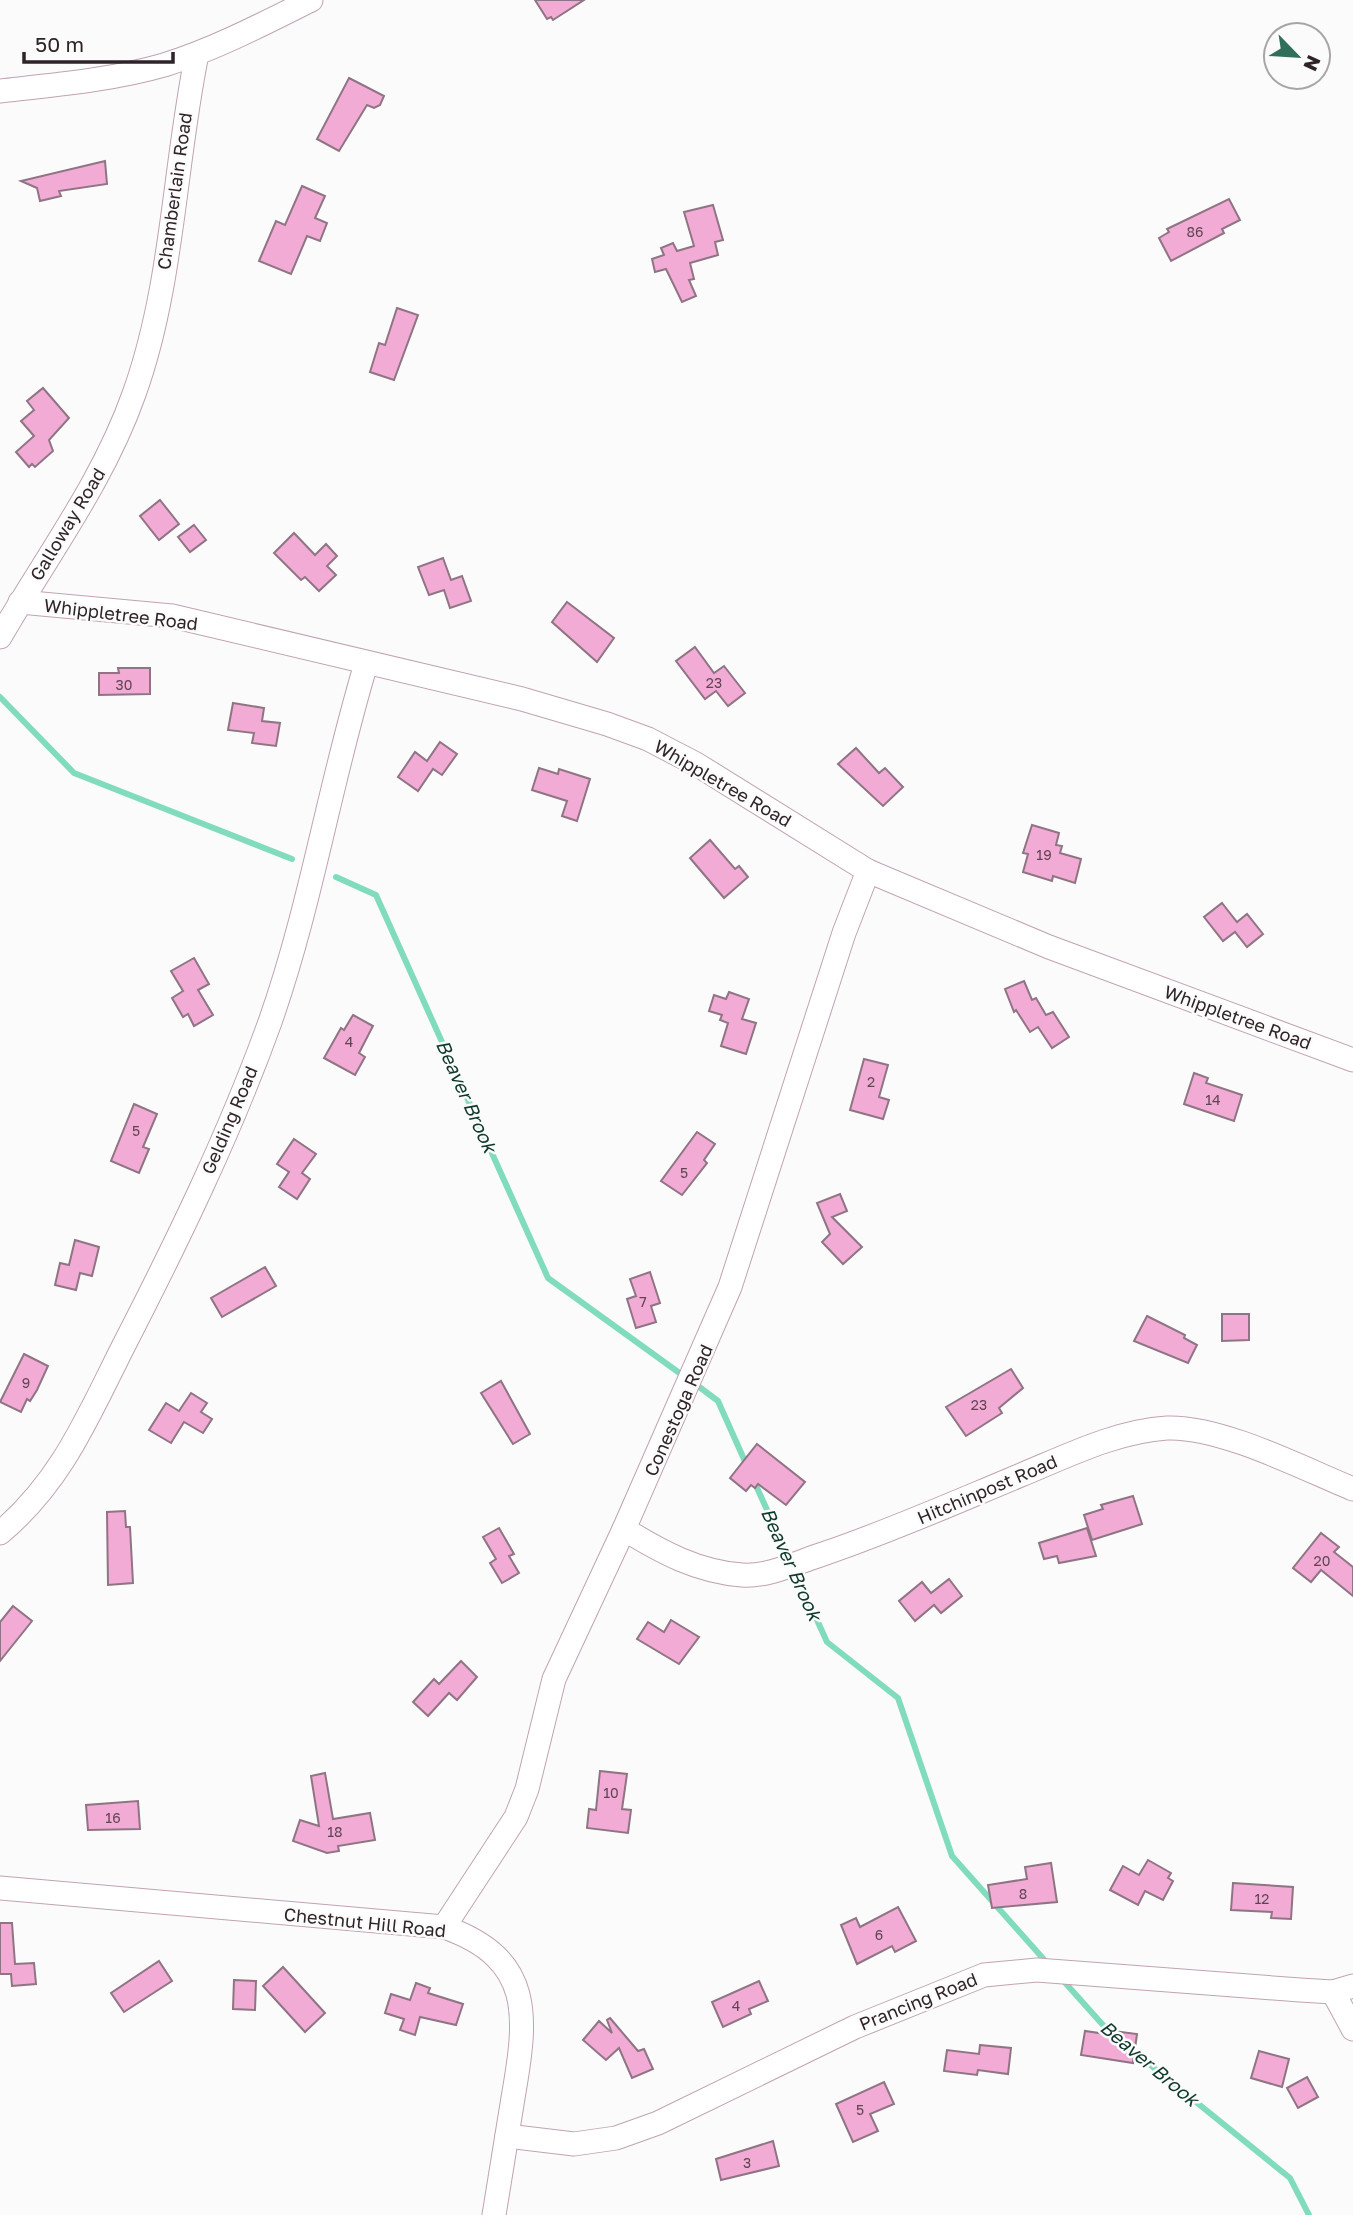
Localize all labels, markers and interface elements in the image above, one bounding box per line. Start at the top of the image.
scale bar [24,21,173,65]
north arrow [1262,21,1332,91]
text: 50 m [35,31,84,57]
text: N [1299,52,1326,75]
street label: Chamberlain Road [152,111,196,271]
house number: 86 [1186,223,1204,240]
street label: Galloway Road [25,464,109,584]
street label: Whippletree Road [43,594,199,634]
house number: 23 [706,674,722,691]
house number: 30 [116,676,132,693]
street label: Whippletree Road [650,735,796,831]
house number: 19 [1036,846,1052,863]
street label: Whippletree Road [1161,980,1315,1054]
house number: 4 [345,1033,353,1050]
water label: Beaver Brook [432,1036,503,1158]
street label: Gelding Road [196,1063,262,1177]
house number: 2 [867,1073,875,1090]
house number: 14 [1205,1091,1221,1108]
house number: 5 [132,1122,140,1139]
house number: 5 [680,1164,688,1181]
house number: 7 [639,1293,647,1310]
street label: Conestoga Road [639,1341,717,1479]
house number: 9 [22,1374,30,1391]
house number: 23 [971,1396,987,1413]
street label: Hitchinpost Road [914,1450,1060,1528]
water label: Beaver Brook [757,1504,828,1626]
house number: 20 [1314,1552,1330,1569]
house number: 10 [603,1784,619,1801]
house number: 16 [105,1809,121,1826]
house number: 18 [327,1823,343,1840]
house number: 8 [1019,1885,1027,1902]
house number: 12 [1255,1890,1269,1907]
street label: Chestnut Hill Road [283,1903,447,1941]
house number: 6 [875,1926,883,1943]
street label: Prancing Road [856,1967,980,2035]
house number: 4 [732,1997,740,2014]
water label: Beaver Brook [1096,2015,1205,2112]
house number: 5 [856,2101,864,2118]
house number: 3 [743,2154,751,2171]

